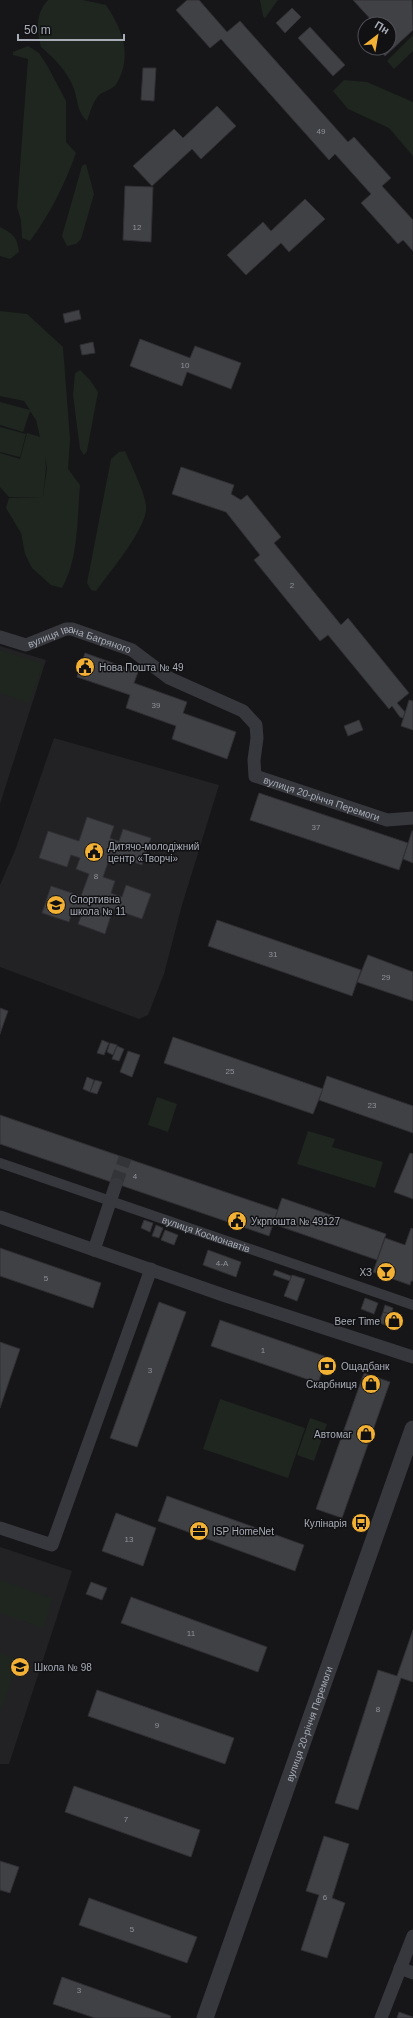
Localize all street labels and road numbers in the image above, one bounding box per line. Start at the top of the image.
street label: вулиця Івана Багряного [26,623,133,655]
street label: вулиця 20-річчя Перемоги [262,774,381,823]
street label: вулиця Космонавтів [161,1214,252,1254]
street label: вулиця 20-річчя Перемоги [283,1665,334,1783]

